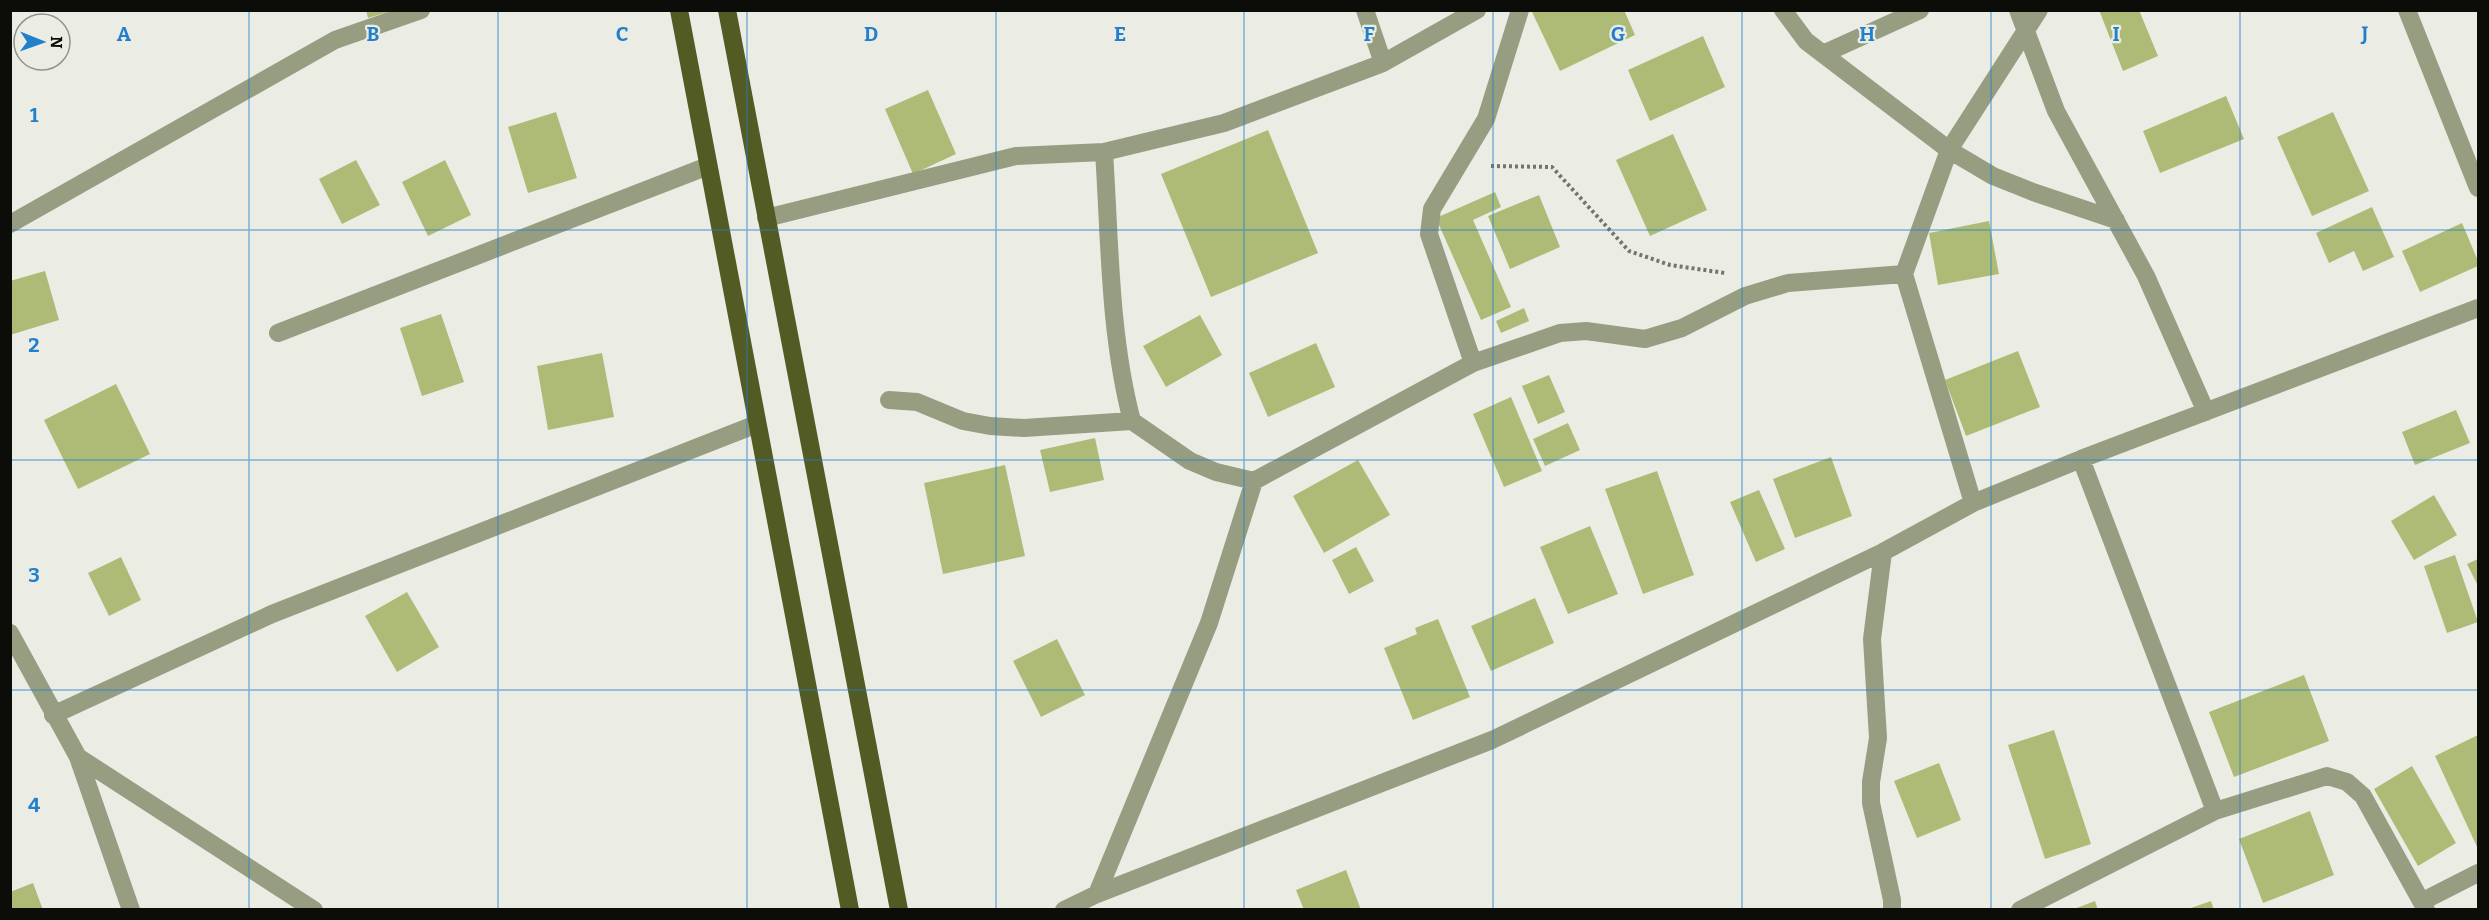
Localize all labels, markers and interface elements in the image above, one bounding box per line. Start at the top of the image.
north arrow [12,12,72,72]
text: A [117,22,132,46]
text: B [367,22,380,46]
text: C [616,22,628,46]
text: D [864,22,878,46]
text: E [1114,22,1126,46]
text: F [1363,22,1375,46]
text: G [1611,22,1625,46]
text: H [1859,22,1875,46]
text: I [2112,22,2120,46]
text: J [2361,22,2369,46]
text: N [47,36,66,49]
text: 1 [30,103,39,127]
text: 2 [28,333,40,357]
text: 3 [28,563,40,587]
text: 4 [28,793,40,817]

